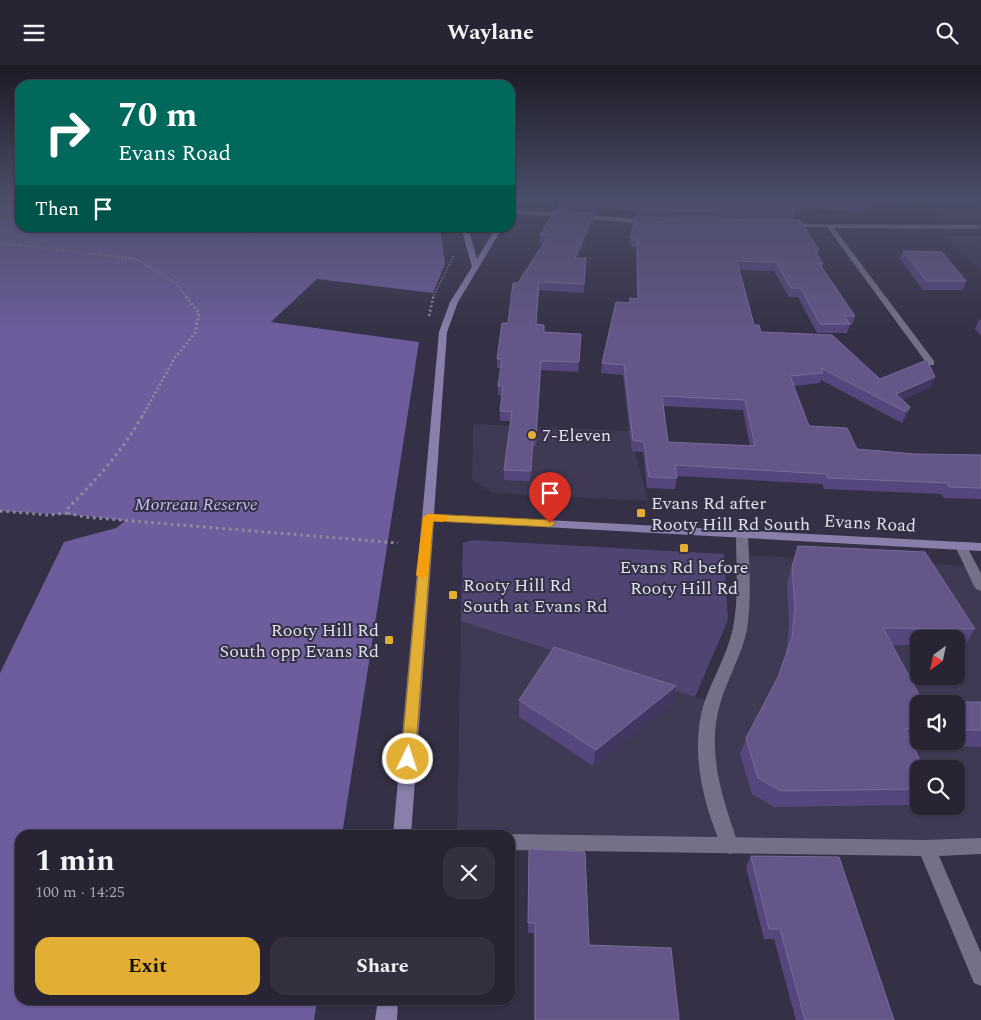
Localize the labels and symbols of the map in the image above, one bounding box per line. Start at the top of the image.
place label: 7-Eleven [542,422,611,449]
marker: 7-Eleven [526,429,538,441]
pin [529,472,571,523]
place label: Evans Rd after Rooty Hill Rd South [651,490,810,538]
park label: Morreau Reserve [134,491,258,518]
marker: Evans Rd after Rooty Hill Rd South [635,507,647,519]
street label: Evans Road [823,508,917,539]
marker: Evans Rd before Rooty Hill Rd [678,542,690,554]
place label: Evans Rd before Rooty Hill Rd [619,554,749,602]
place label: Rooty Hill Rd South at Evans Rd [463,572,608,620]
marker: Rooty Hill Rd South at Evans Rd [447,589,459,601]
place label: Rooty Hill Rd South opp Evans Rd [219,617,379,665]
north arrow [910,630,965,685]
marker: Rooty Hill Rd South opp Evans Rd [383,634,395,646]
position arrow [381,732,433,784]

